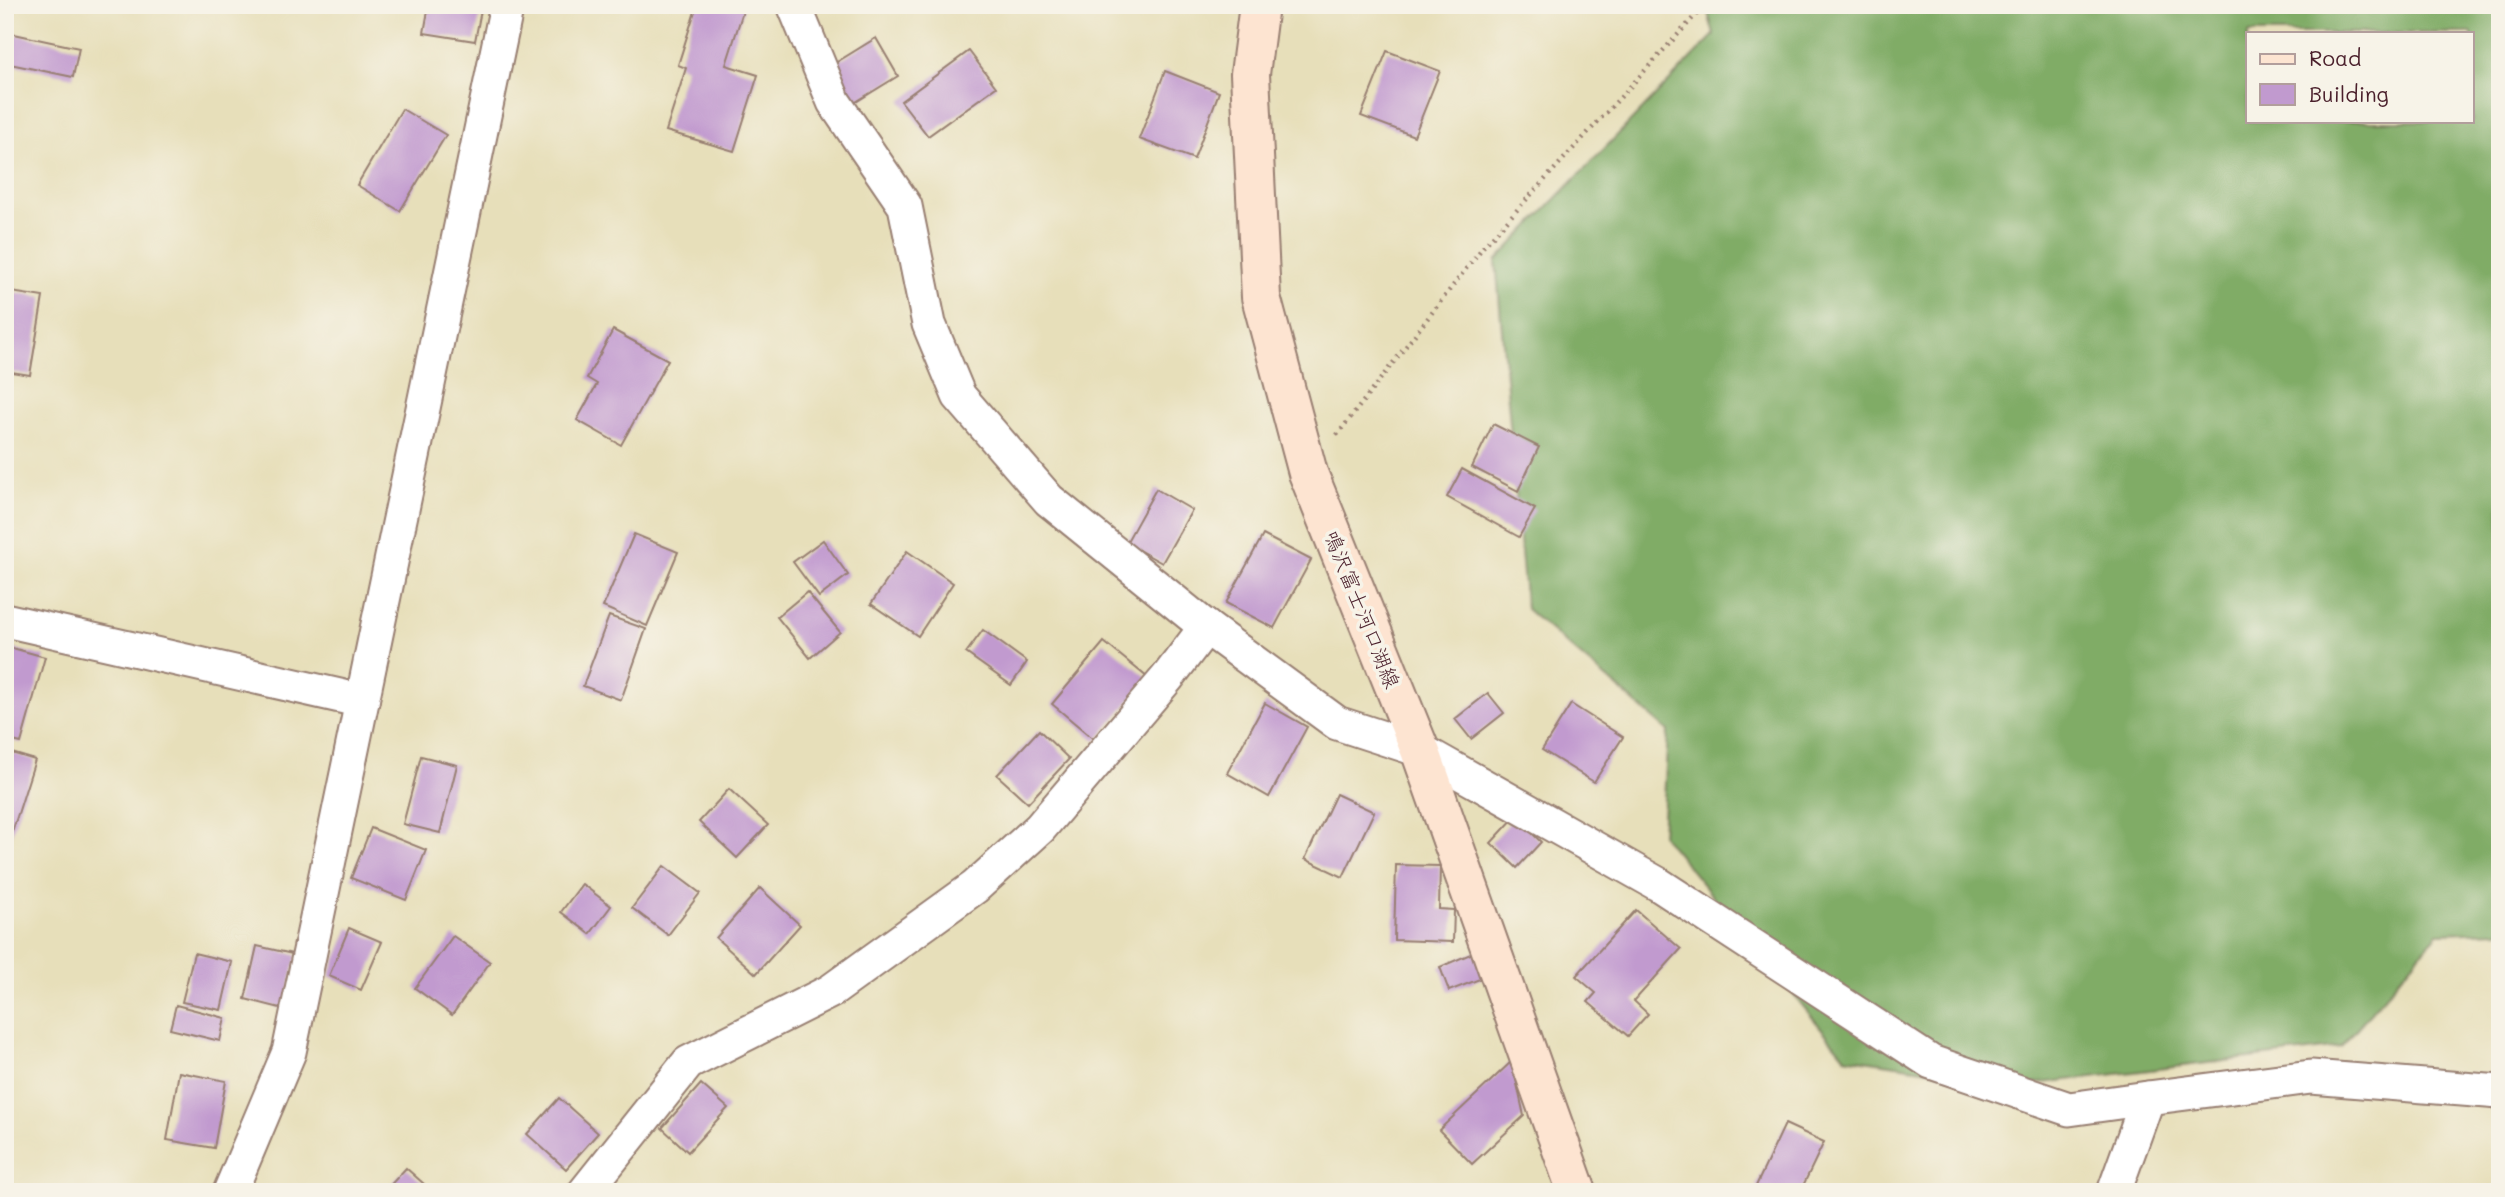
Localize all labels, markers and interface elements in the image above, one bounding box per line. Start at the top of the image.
legend [2246,32,2474,122]
text: Road [2309,44,2361,71]
text: Building [2309,80,2389,107]
street label: 鳴沢富士河口湖線 [1319,526,1407,692]

